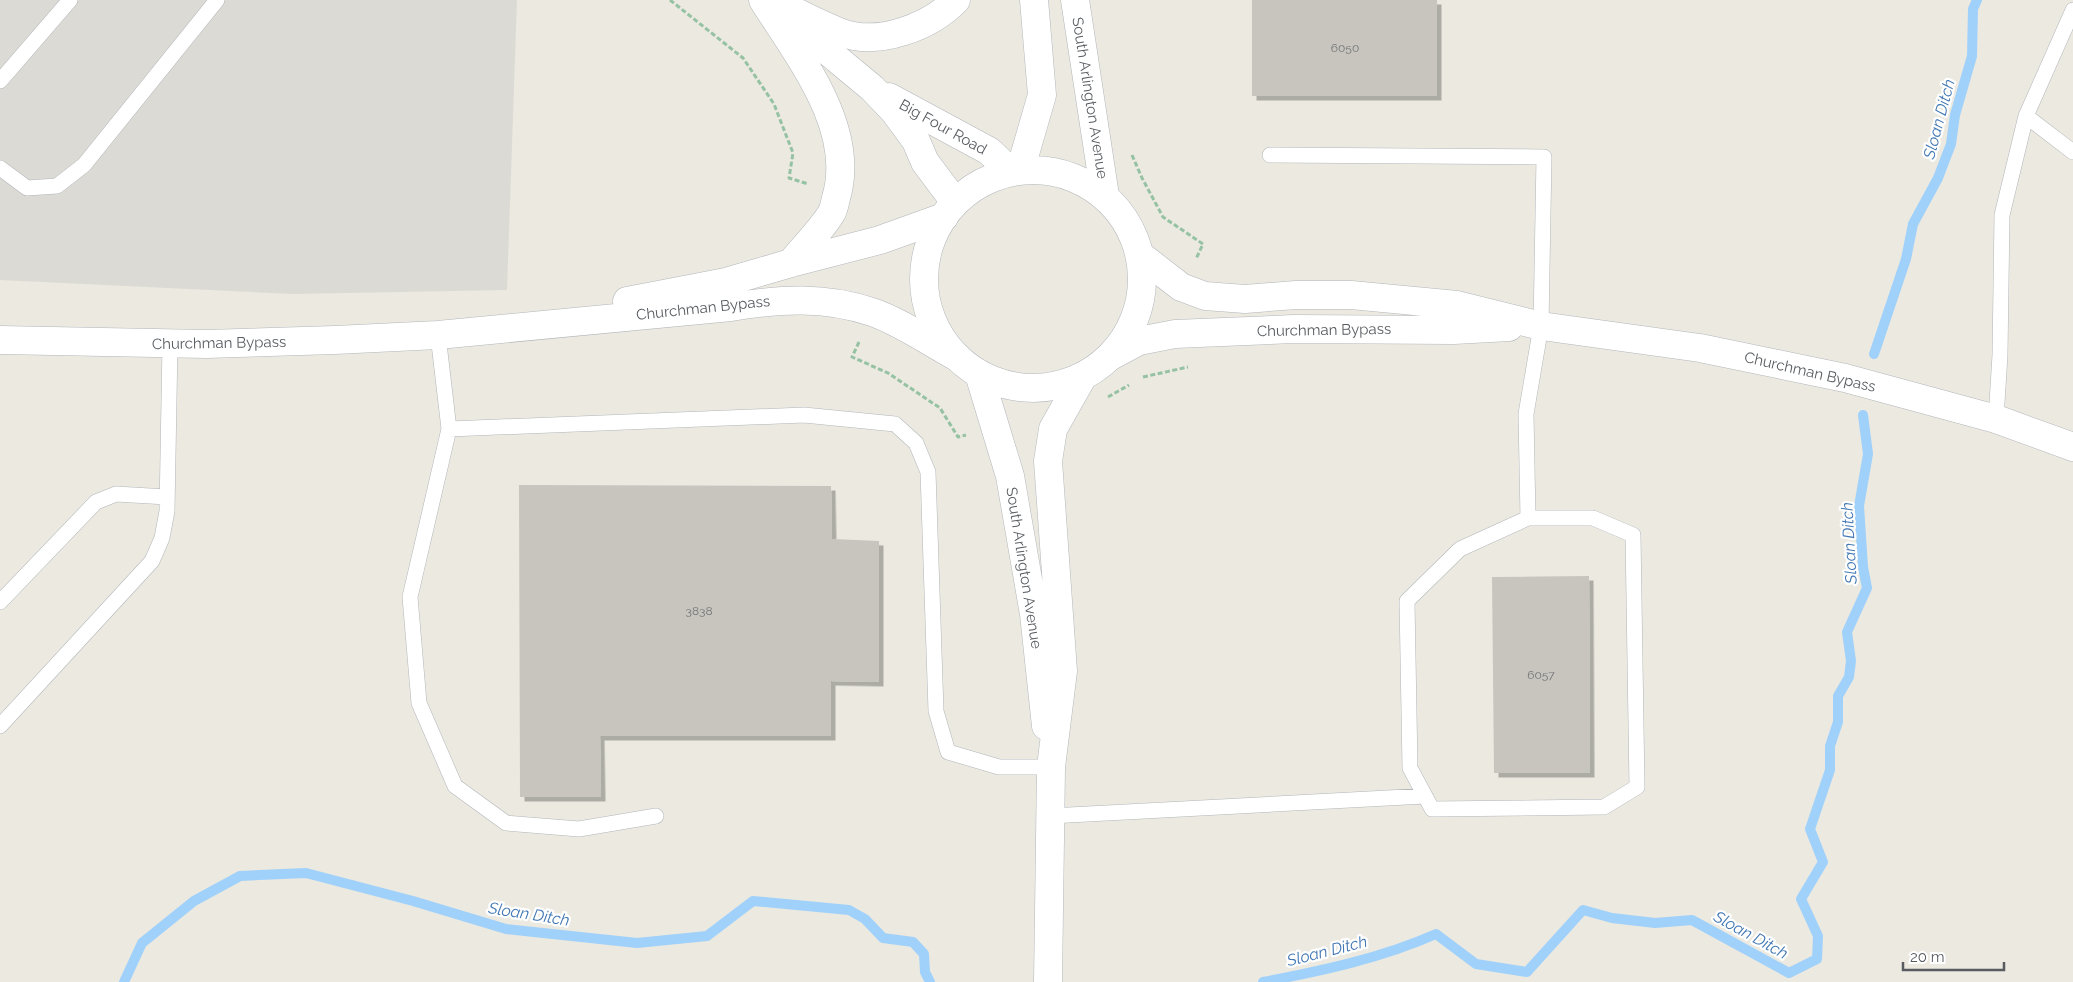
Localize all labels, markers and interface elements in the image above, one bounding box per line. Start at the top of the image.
street label: South Arlington Avenue [1068,16,1112,180]
house number: 6050 [1331,41,1359,55]
water label: Sloan Ditch [1919,77,1959,162]
street label: Big Four Road [896,96,990,158]
street label: Churchman Bypass [635,292,771,324]
street label: Churchman Bypass [1257,320,1391,340]
street label: Churchman Bypass [152,333,286,353]
street label: Churchman Bypass [1742,348,1878,396]
street label: South Arlington Avenue [1002,486,1046,650]
water label: Sloan Ditch [1837,502,1861,585]
house number: 3838 [685,604,713,618]
house number: 6057 [1527,668,1555,682]
water label: Sloan Ditch [486,898,571,930]
water label: Sloan Ditch [1710,906,1792,963]
water label: Sloan Ditch [1284,932,1369,970]
scale bar [1903,940,2004,972]
text: 20 m [1910,948,1945,966]

